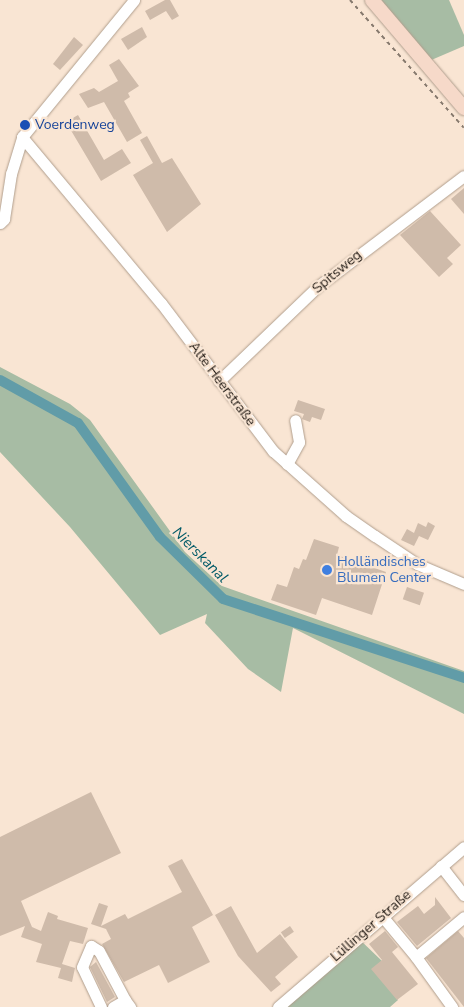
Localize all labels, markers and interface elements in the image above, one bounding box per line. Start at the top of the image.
place label: Voerdenweg [35,117,115,133]
marker: Voerdenweg [19,119,31,131]
street label: Spitsweg [309,247,365,297]
street label: Alte Heerstraße [185,339,259,429]
water label: Nierskanal [168,523,232,587]
place label: Holländisches Blumen Center [337,554,431,586]
marker: Holländisches Blumen Center [321,564,333,576]
street label: Lüllinger Straße [327,887,415,965]

